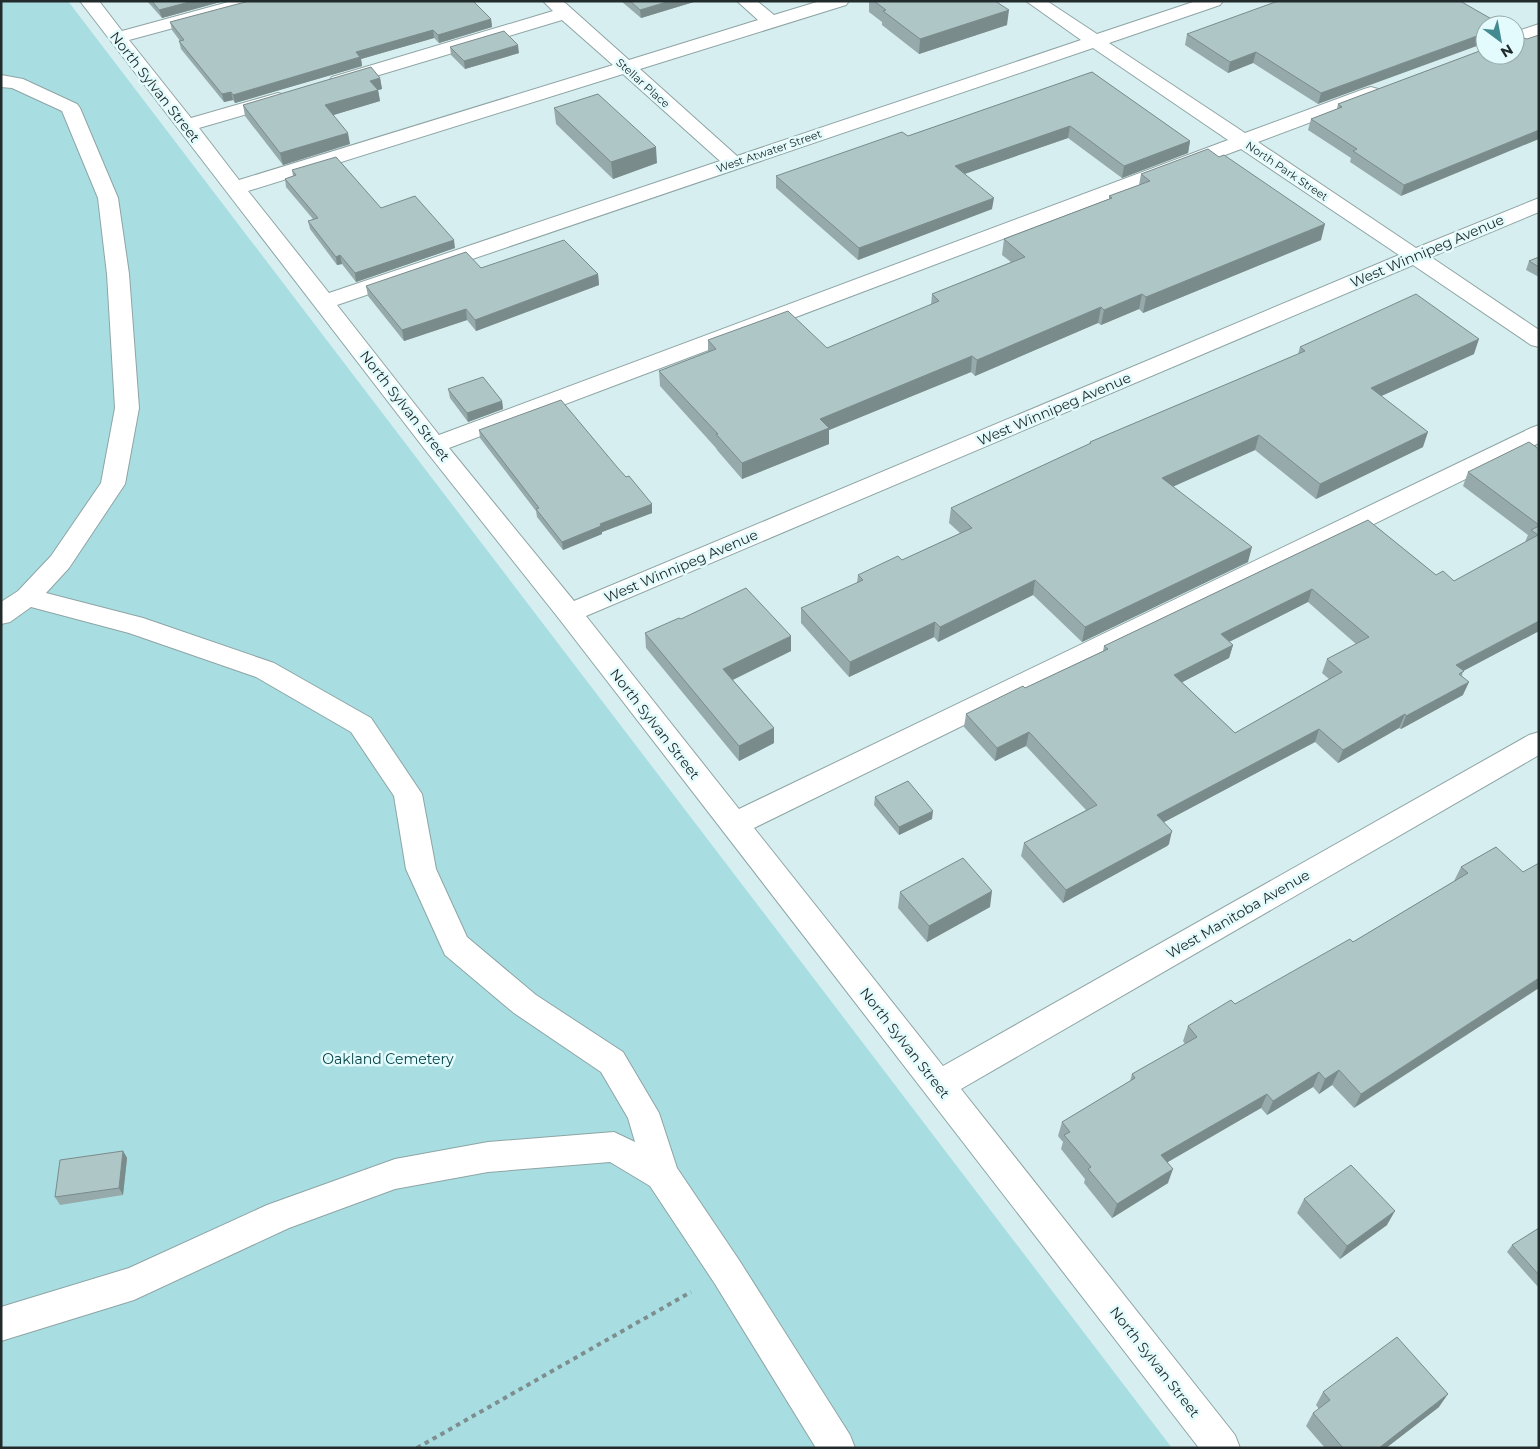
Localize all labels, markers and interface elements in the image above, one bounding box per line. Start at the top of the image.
north arrow [1475,15,1525,65]
street label: North Sylvan Street [106,28,204,146]
text: N [1497,40,1516,62]
street label: Stellar Place [613,55,673,111]
street label: West Atwater Street [714,126,824,176]
street label: North Park Street [1243,138,1331,204]
street label: West Winnipeg Avenue [1347,210,1507,292]
street label: North Sylvan Street [356,347,454,465]
street label: West Winnipeg Avenue [974,368,1134,450]
street label: West Winnipeg Avenue [601,525,761,607]
street label: North Sylvan Street [606,665,704,783]
street label: West Manitoba Avenue [1163,866,1313,962]
street label: North Sylvan Street [856,984,954,1102]
park label: Oakland Cemetery [322,1050,454,1068]
street label: North Sylvan Street [1106,1303,1204,1421]

